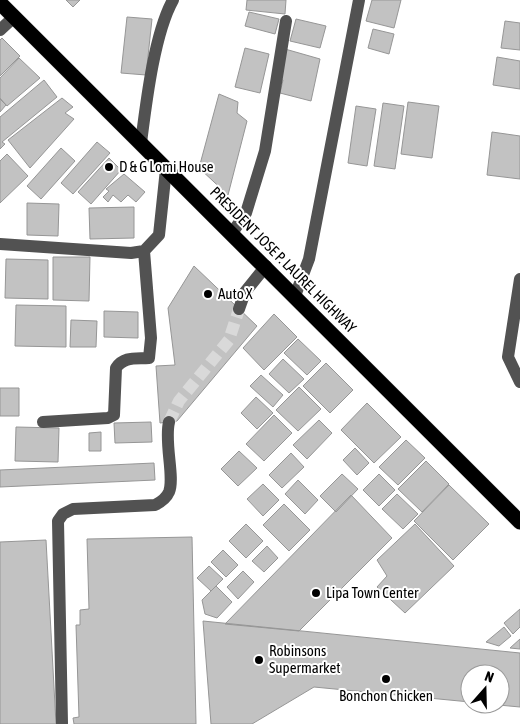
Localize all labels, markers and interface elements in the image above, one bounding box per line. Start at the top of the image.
place label: D & G Lomi House [119,158,214,175]
marker: D & G Lomi House [103,161,115,173]
street label: PRESIDENT JOSE P. LAUREL HIGHWAY [207,183,360,336]
place label: Auto X [218,285,253,302]
marker: Auto X [202,288,214,300]
place label: Lipa Town Center [326,584,419,601]
marker: Lipa Town Center [310,587,322,599]
place label: Robinsons Supermarket [269,642,341,676]
marker: Robinsons Supermarket [253,654,265,666]
north arrow [460,664,510,714]
text: N [483,668,496,686]
marker: Bonchon Chicken [380,673,392,685]
place label: Bonchon Chicken [339,687,433,704]

